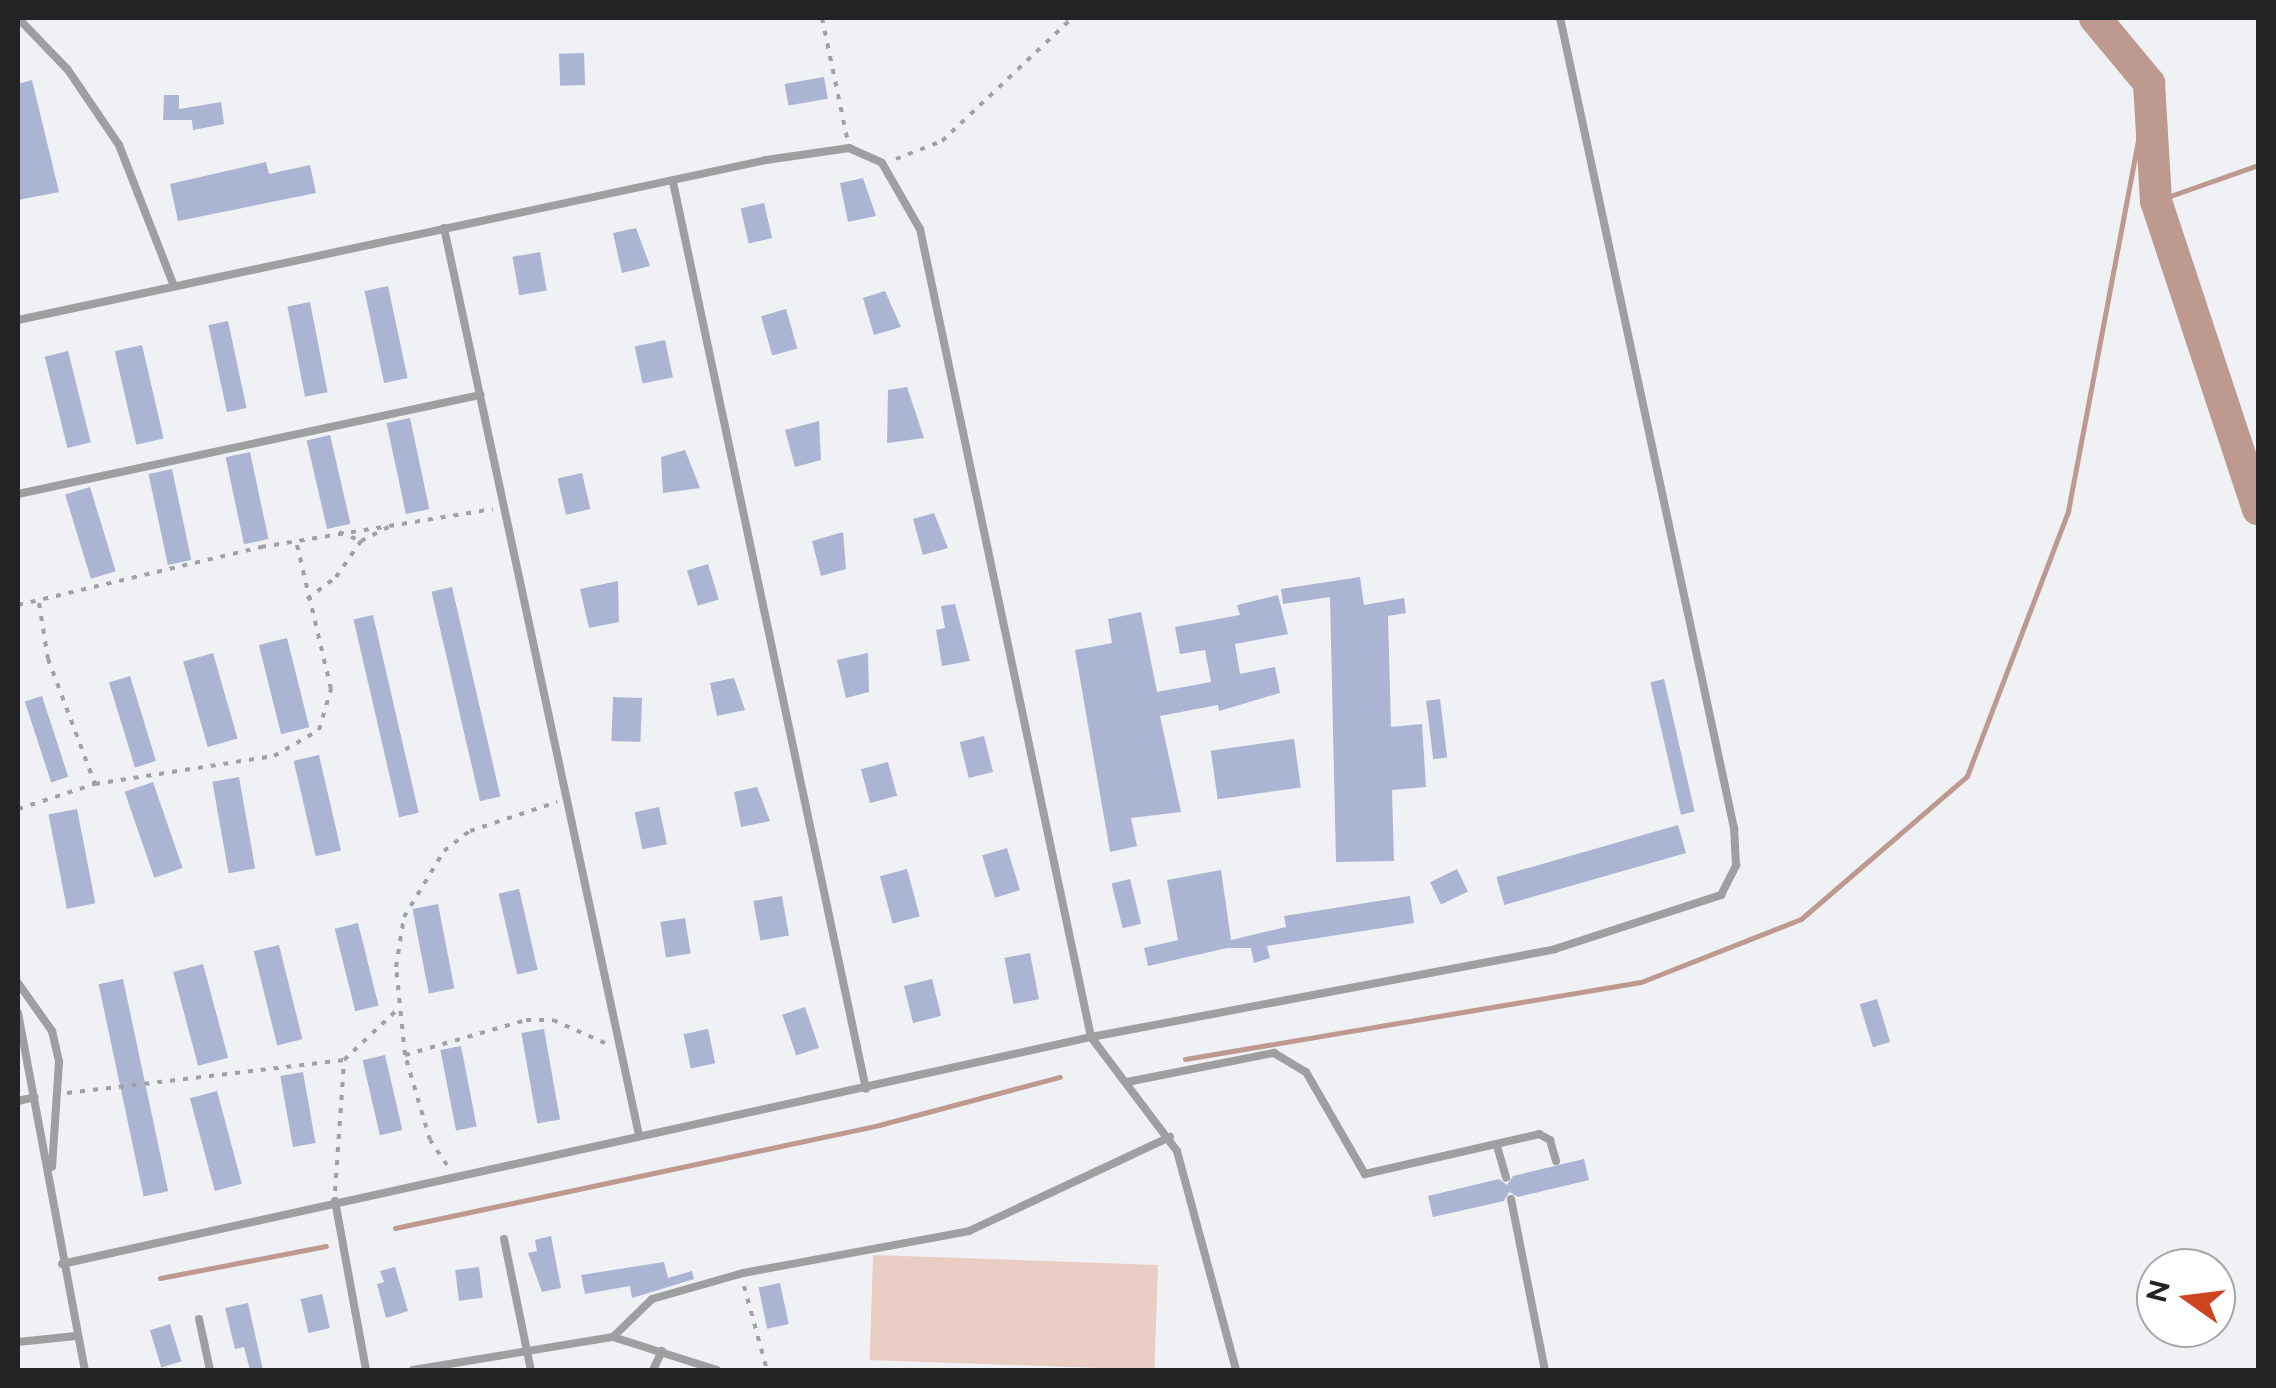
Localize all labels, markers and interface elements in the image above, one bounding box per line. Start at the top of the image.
north arrow [2136,1248,2236,1348]
text: N [2140,1277,2177,1305]

